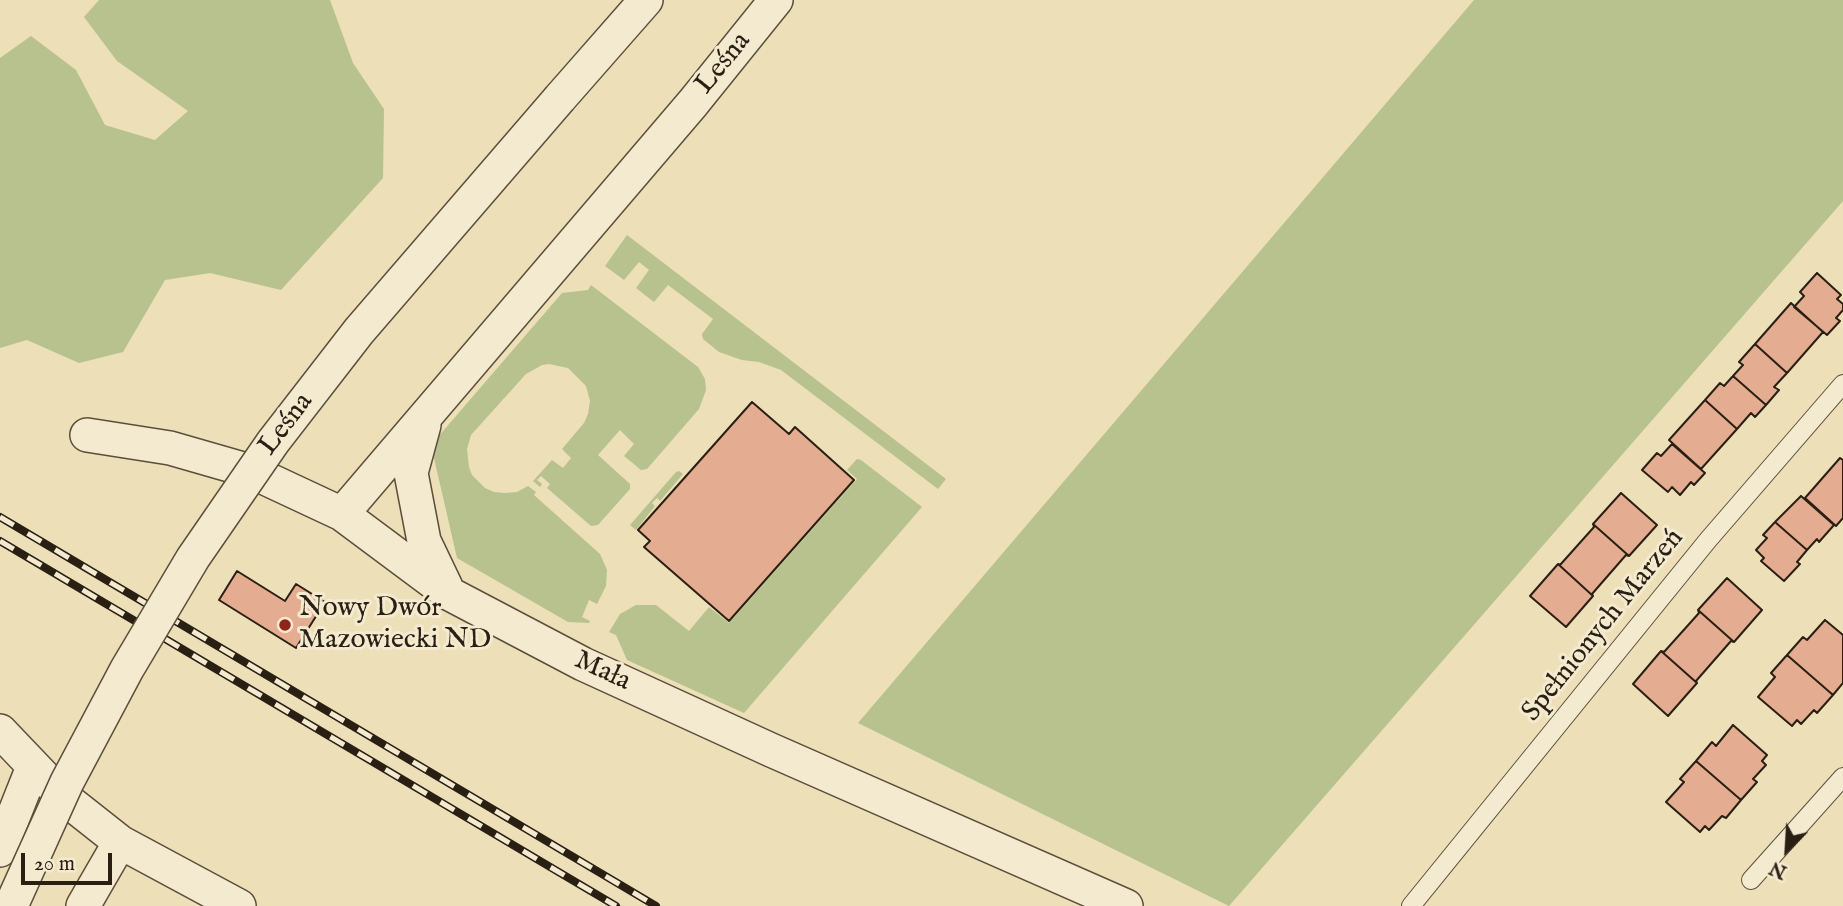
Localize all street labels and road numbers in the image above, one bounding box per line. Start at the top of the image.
street label: Leśna [689,26,759,102]
street label: Leśna [253,387,321,463]
street label: Spełnionych Marzeń [1516,523,1692,729]
street label: Mała [569,644,635,700]

